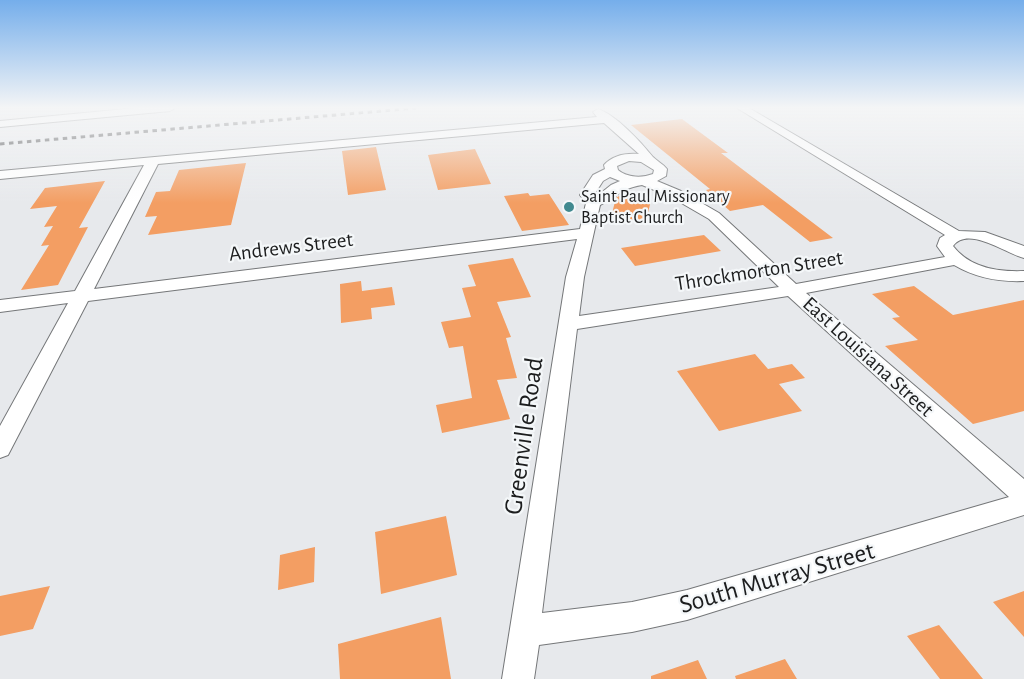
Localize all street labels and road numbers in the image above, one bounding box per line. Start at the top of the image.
street label: Andrews Street [227,227,355,267]
street label: Throckmorton Street [673,245,845,297]
street label: East Louisiana Street [797,292,939,422]
street label: Greenville Road [498,355,550,517]
street label: South Murray Street [676,535,878,621]

